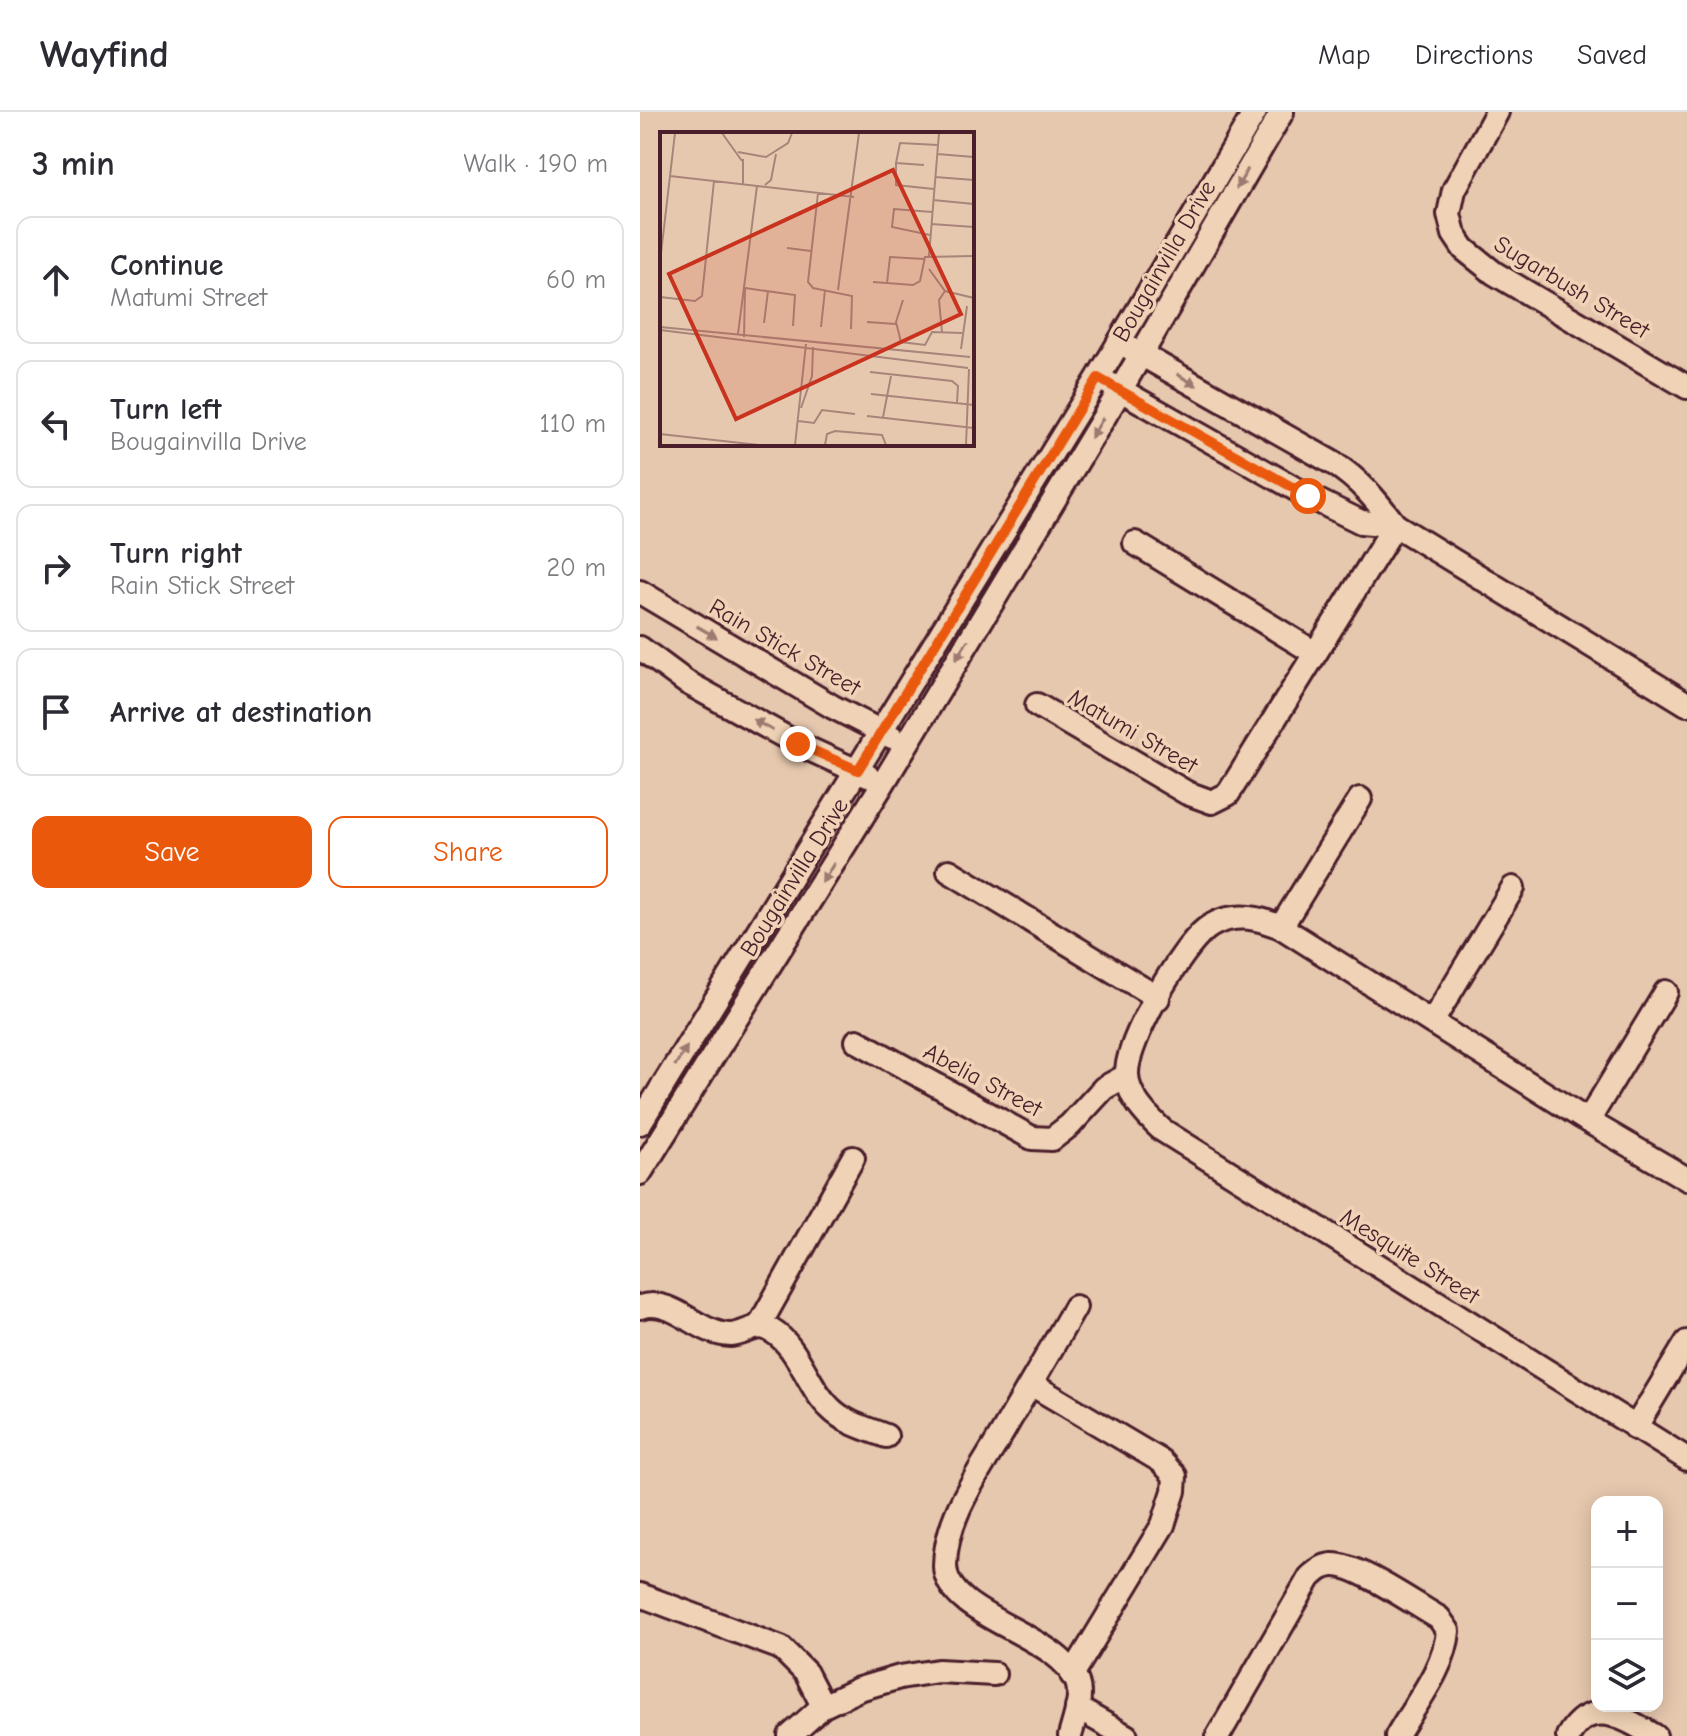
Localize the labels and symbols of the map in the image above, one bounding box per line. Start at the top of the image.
inset map [660,132,974,446]
one-way arrow [1235,168,1249,190]
street label: Bougainvilla Drive [1106,175,1222,347]
street label: Sugarbush Street [1489,230,1656,345]
one-way arrow [1176,373,1198,387]
one-way arrow [1090,417,1104,439]
route start [1290,478,1326,514]
street label: Rain Stick Street [704,592,867,702]
one-way arrow [696,625,718,639]
one-way arrow [955,639,969,661]
street label: Matumi Street [1063,683,1204,780]
one-way arrow [752,718,774,732]
route end [780,726,816,762]
street label: Bougainvilla Drive [734,793,854,961]
one-way arrow [821,862,835,884]
street label: Abelia Street [919,1037,1048,1123]
one-way arrow [674,1045,688,1067]
street label: Mesquite Street [1335,1202,1486,1310]

